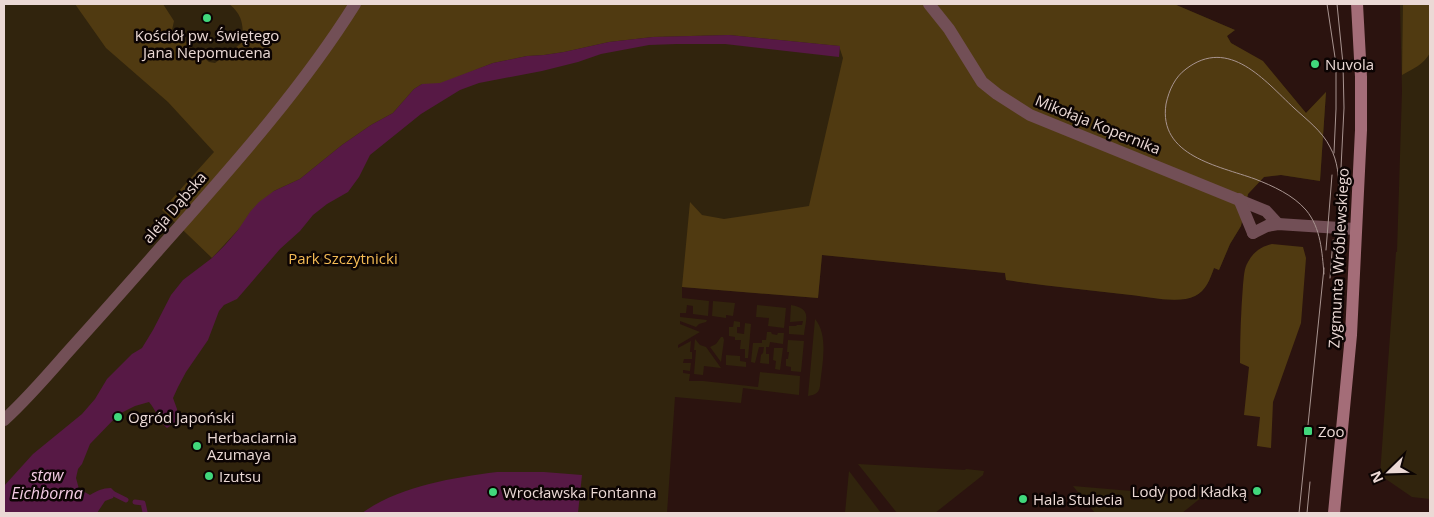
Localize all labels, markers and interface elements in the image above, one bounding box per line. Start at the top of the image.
marker: Kościół pw. Świętego Jana Nepomucena [201,12,213,24]
place label: Kościół pw. Świętego Jana Nepomucena [135,25,279,62]
place label: Nuvola [1325,54,1374,74]
marker: Nuvola [1309,58,1321,70]
street label: Mikołaja Kopernika [1032,90,1164,158]
street label: aleja Dąbska [137,167,211,247]
street label: Zygmunta Wróblewskiego [1323,167,1353,349]
park label: Park Szczytnicki [288,248,398,268]
place label: Ogród Japoński [128,407,235,427]
marker: Ogród Japoński [112,411,124,423]
place label: Zoo [1318,421,1345,441]
marker: Zoo [1302,425,1314,437]
place label: Herbaciarnia Azumaya [207,427,297,464]
marker: Herbaciarnia Azumaya [191,440,203,452]
north arrow [1364,447,1414,497]
water label: staw Eichborna [11,464,83,504]
place label: Izutsu [219,466,261,486]
text: N [1366,468,1388,486]
marker: Izutsu [203,470,215,482]
place label: Lody pod Kładką [1132,481,1247,501]
place label: Wrocławska Fontanna [503,482,657,502]
marker: Lody pod Kładką [1251,485,1263,497]
marker: Wrocławska Fontanna [487,486,499,498]
place label: Hala Stulecia [1033,489,1123,509]
marker: Hala Stulecia [1017,493,1029,505]

